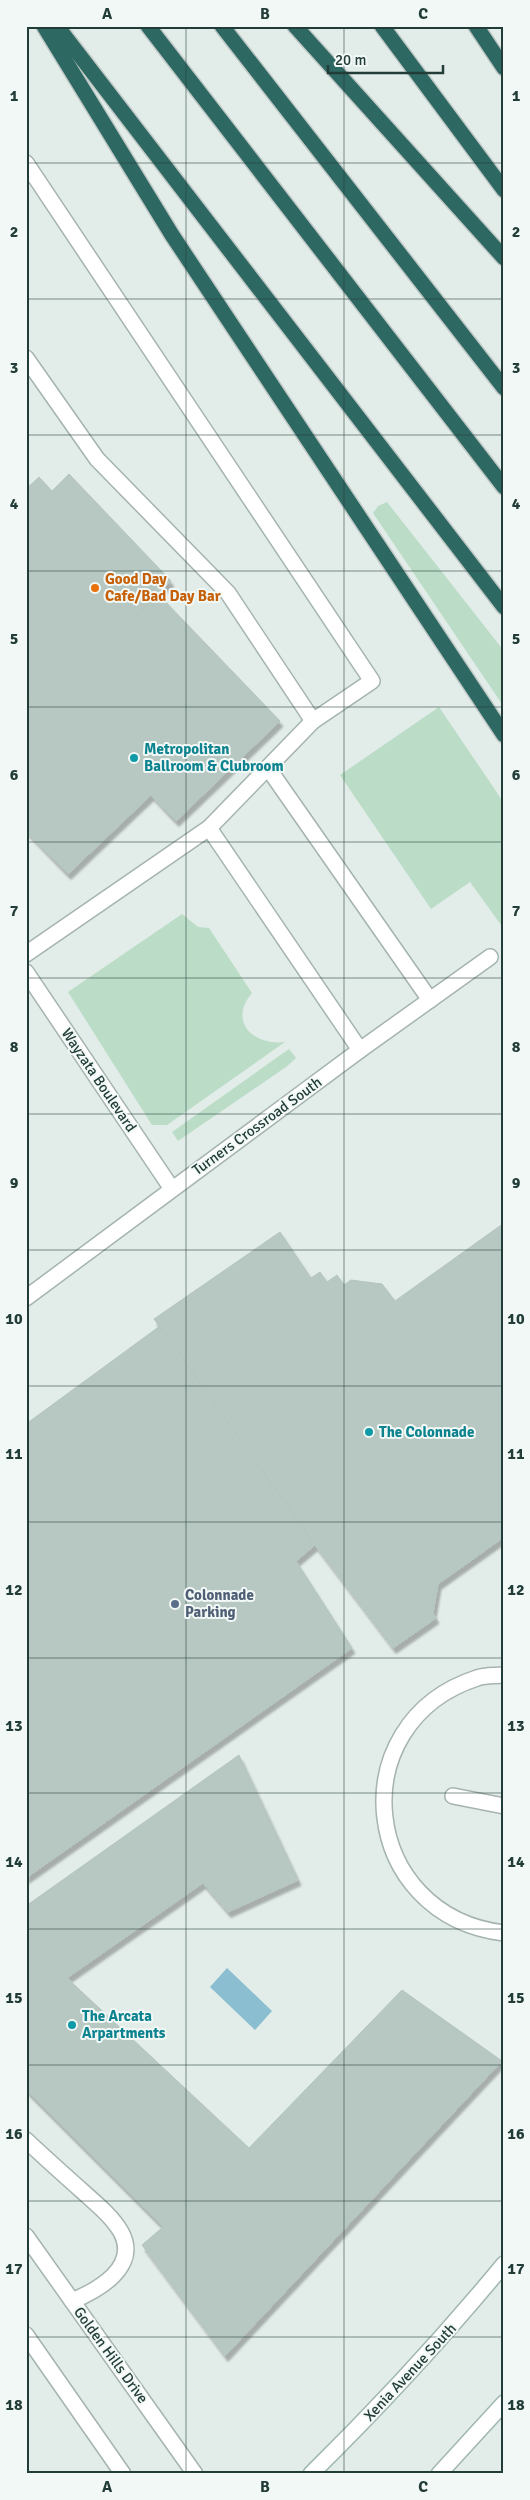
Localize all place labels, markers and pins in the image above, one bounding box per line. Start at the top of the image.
place label: Good Day Cafe/Bad Day Bar [105,570,221,605]
marker: Good Day Cafe/Bad Day Bar [89,582,101,594]
place label: Metropolitan Ballroom & Clubroom [144,740,284,775]
marker: Metropolitan Ballroom & Clubroom [128,752,140,764]
place label: The Colonnade [379,1423,474,1441]
marker: The Colonnade [363,1426,375,1438]
place label: Colonnade Parking [185,1586,254,1621]
marker: Colonnade Parking [169,1598,181,1610]
place label: The Arcata Arpartments [82,2007,166,2042]
marker: The Arcata Arpartments [66,2019,78,2031]

